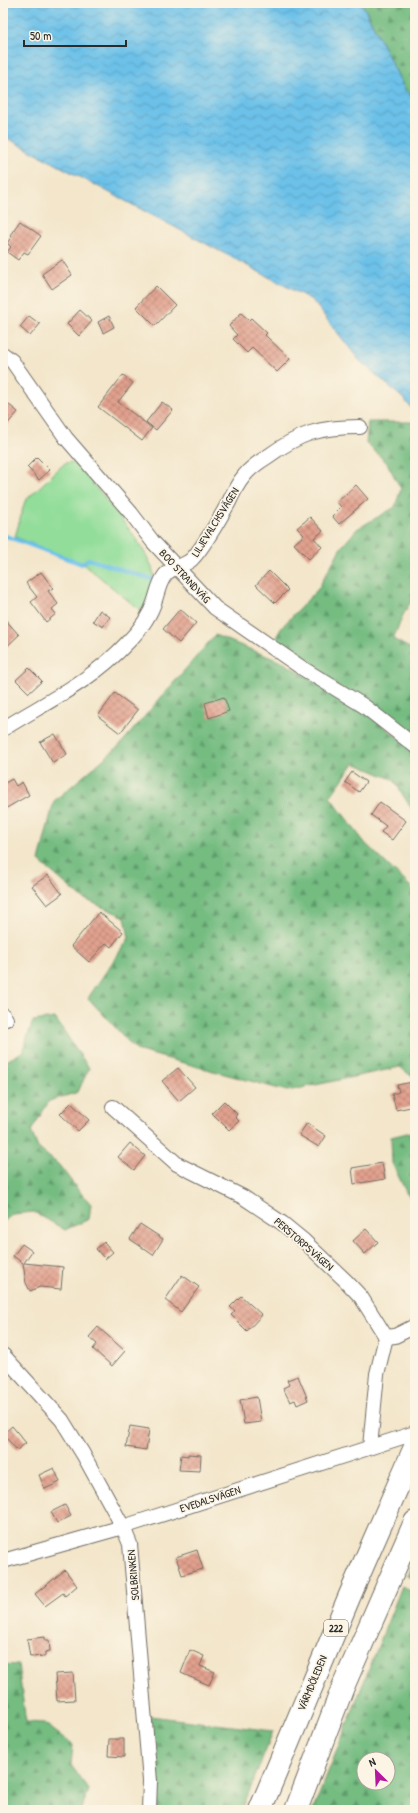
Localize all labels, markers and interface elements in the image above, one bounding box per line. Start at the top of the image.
scale bar [24,22,126,48]
text: 50 m [30,27,51,44]
street label: LILJEVALCHSVÄGEN [188,485,242,559]
street label: BOO STRANDVÄG [156,546,214,606]
street label: PERSTORPSVÄGEN [271,1214,337,1274]
street label: EVEDALSVÄGEN [178,1483,242,1515]
street label: SOLBRINKEN [124,1549,142,1601]
road number: 222 [324,1620,348,1636]
street label: VÄRMDÖLEDEN [294,1653,330,1713]
north arrow [356,1751,396,1791]
text: N [366,1754,378,1769]

